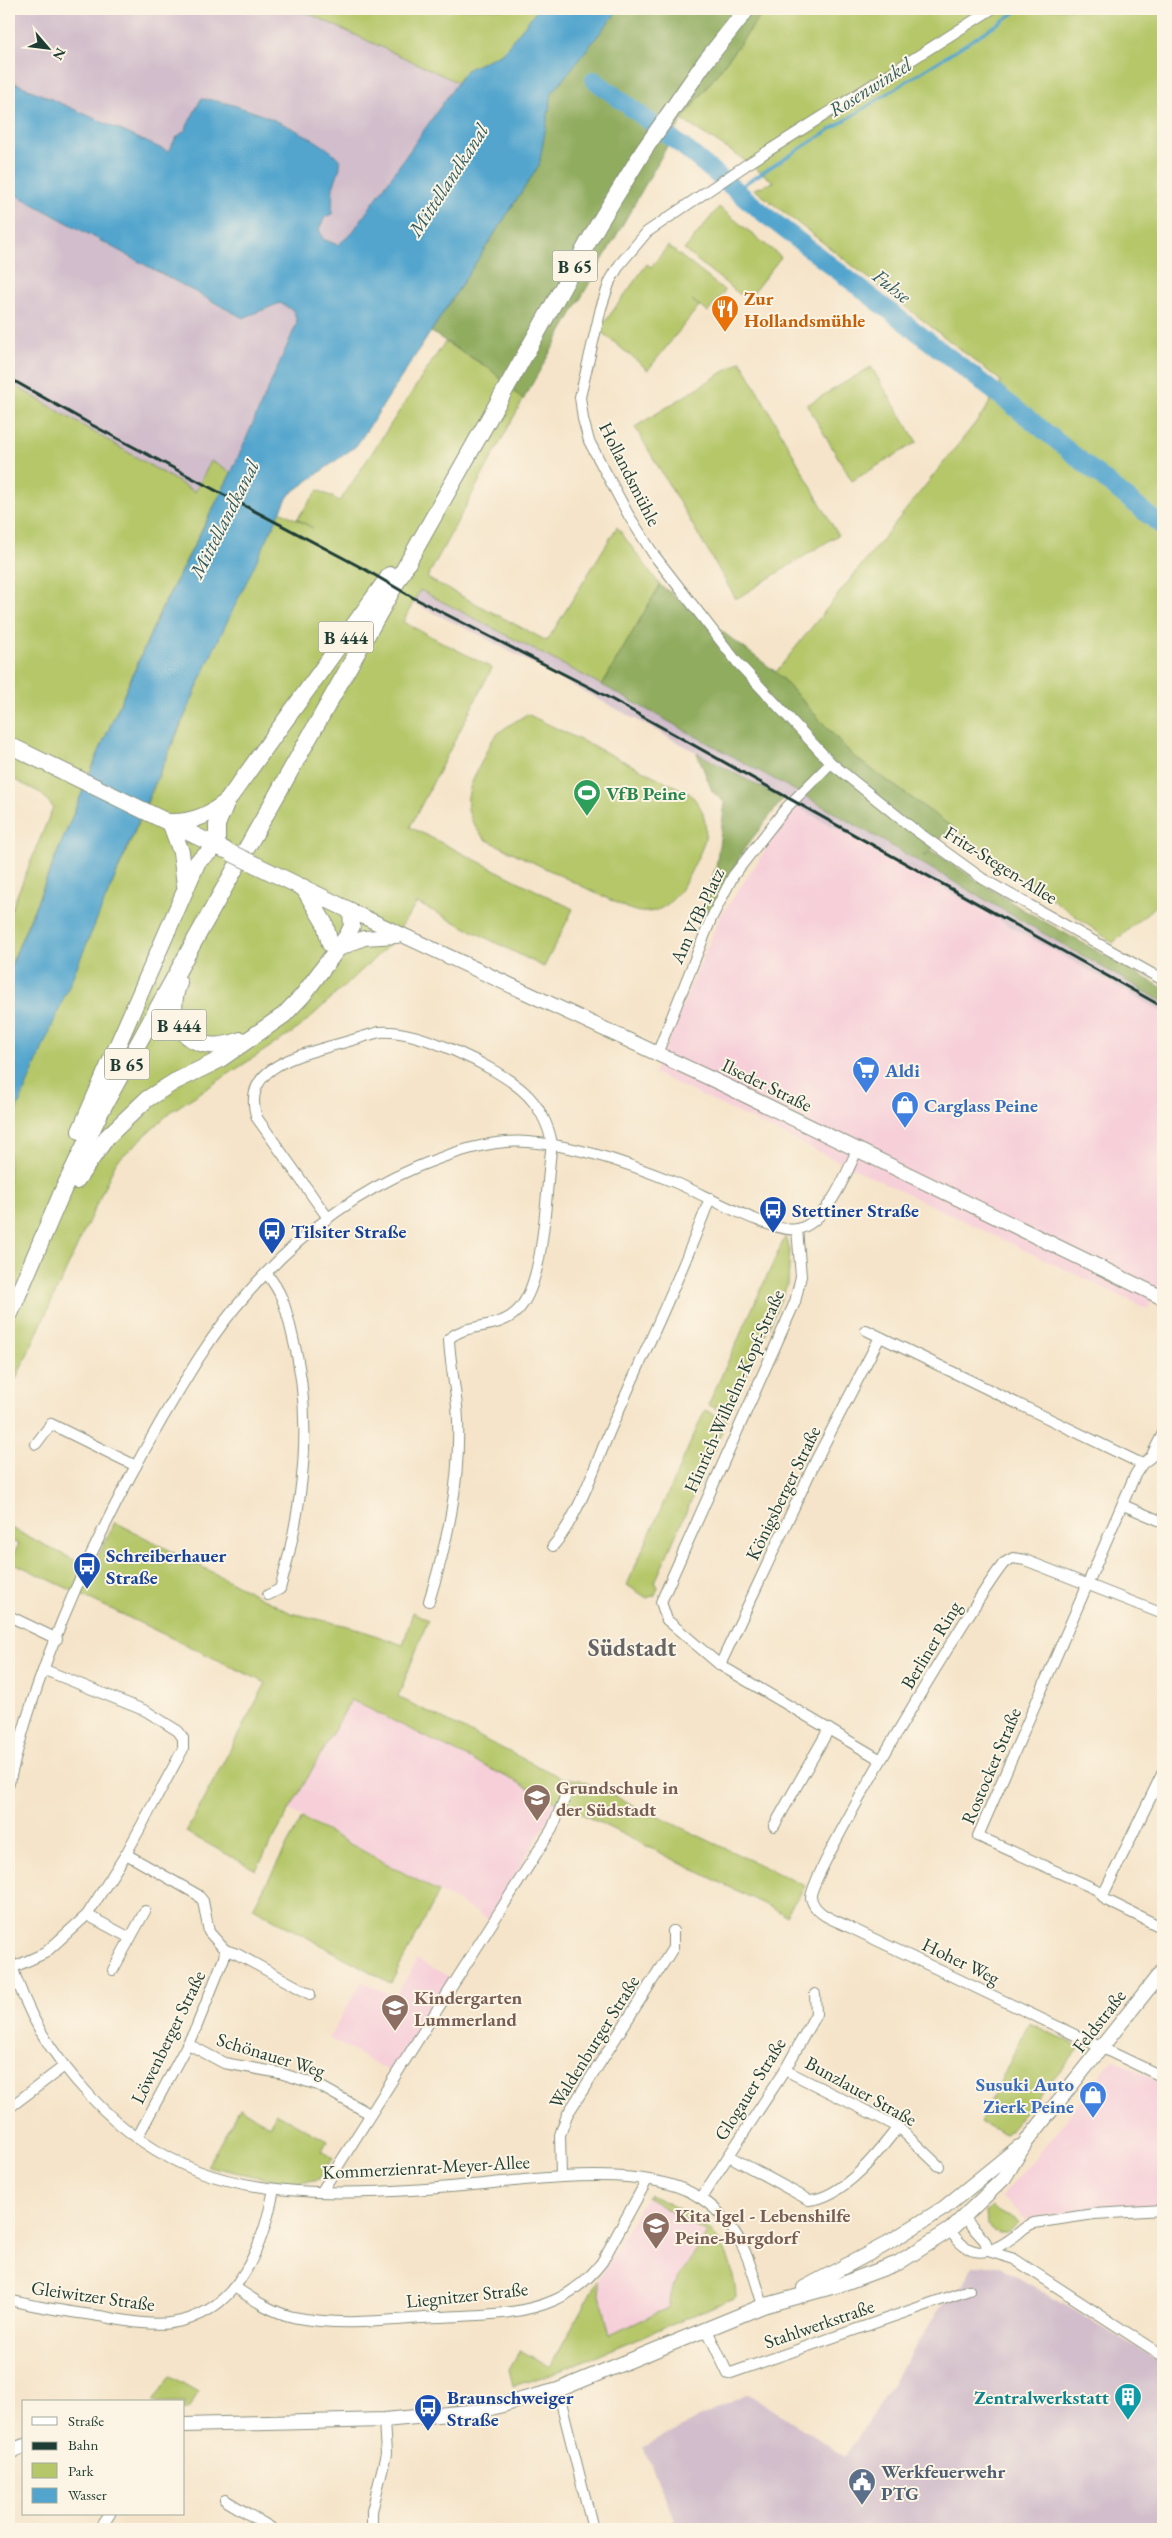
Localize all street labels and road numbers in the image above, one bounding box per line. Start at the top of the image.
road number: B 65 [552,250,598,282]
street label: Hollandsmühle [593,418,667,530]
road number: B 444 [318,622,374,652]
street label: Fritz-Stegen-Allee [940,820,1062,910]
street label: Am VfB-Platz [664,863,730,969]
road number: B 444 [152,1010,206,1040]
road number: B 65 [104,1048,150,1080]
street label: Ilseder Straße [718,1052,816,1118]
street label: Hinrich-Wilhelm-Kopf-Straße [678,1286,790,1496]
street label: Königsberger Straße [740,1422,826,1564]
street label: Berliner Ring [895,1596,967,1694]
street label: Rostocker Straße [955,1704,1027,1828]
street label: Hoher Weg [918,1932,1004,1991]
street label: Löwenberger Straße [125,1966,211,2108]
street label: Waldenburger Straße [543,1971,645,2113]
street label: Feldstraße [1066,1984,1132,2058]
street label: Schönauer Weg [214,2027,329,2084]
street label: Glogauer Straße [708,2033,792,2145]
street label: Bunzlauer Straße [801,2050,921,2132]
street label: Kommerzienrat-Meyer-Allee [322,2149,530,2185]
street label: Gleiwitzer Straße [30,2275,156,2317]
street label: Liegnitzer Straße [405,2276,529,2314]
street label: Stahlwerkstraße [761,2293,877,2355]

